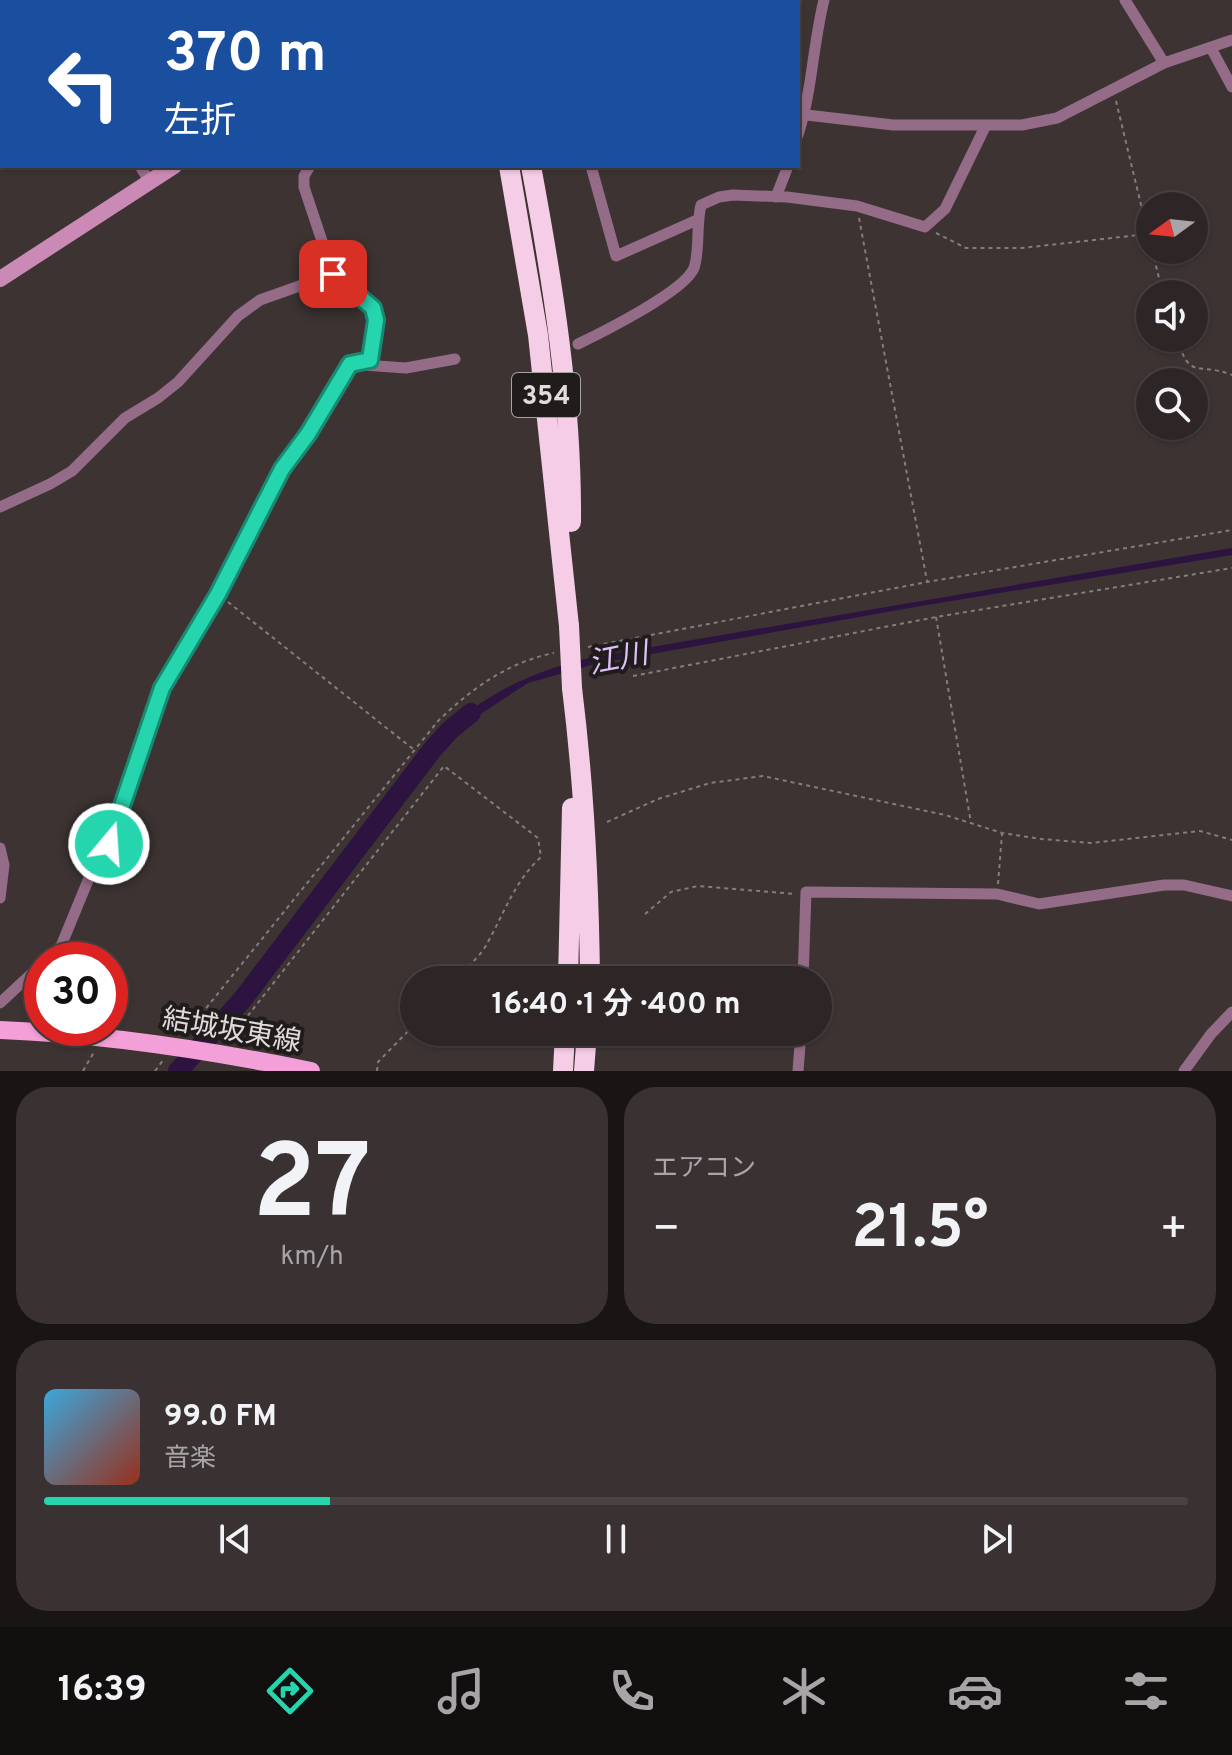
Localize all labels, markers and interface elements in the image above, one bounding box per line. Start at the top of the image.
text: 370 m [164,21,327,91]
icon: left [32,32,136,136]
text: 左折 [164,100,236,146]
north arrow [1136,192,1208,264]
map controls [1136,192,1208,440]
pin [299,240,367,308]
icon: arrive [311,252,355,296]
button: sound [1136,280,1208,352]
button: search [1136,368,1208,440]
road number: 354 [512,373,580,417]
water label: 江川 [585,636,654,684]
position arrow [67,802,151,886]
speed limit sign: 30 [24,942,128,1046]
text: 16:40 · 1 分 · 400 m [492,987,740,1024]
street label: 結城坂東線 [159,1002,304,1062]
text: 27 [253,1123,371,1255]
text: エアコン [652,1153,756,1186]
text: 21.5° [851,1193,989,1269]
text: − [652,1203,680,1259]
text: + [1160,1203,1188,1259]
text: km/h [280,1241,344,1274]
text: 99.0 FM [164,1399,277,1436]
text: 音楽 [164,1443,216,1476]
icon: previous [213,1517,257,1561]
icon: pause [594,1517,638,1561]
icon: next [975,1517,1019,1561]
icon: directions [262,1663,318,1719]
icon: music [433,1663,489,1719]
icon: phone [604,1663,660,1719]
icon: climate [776,1663,832,1719]
icon: car [947,1663,1003,1719]
icon: filters [1118,1663,1174,1719]
text: 16:39 [58,1668,147,1714]

